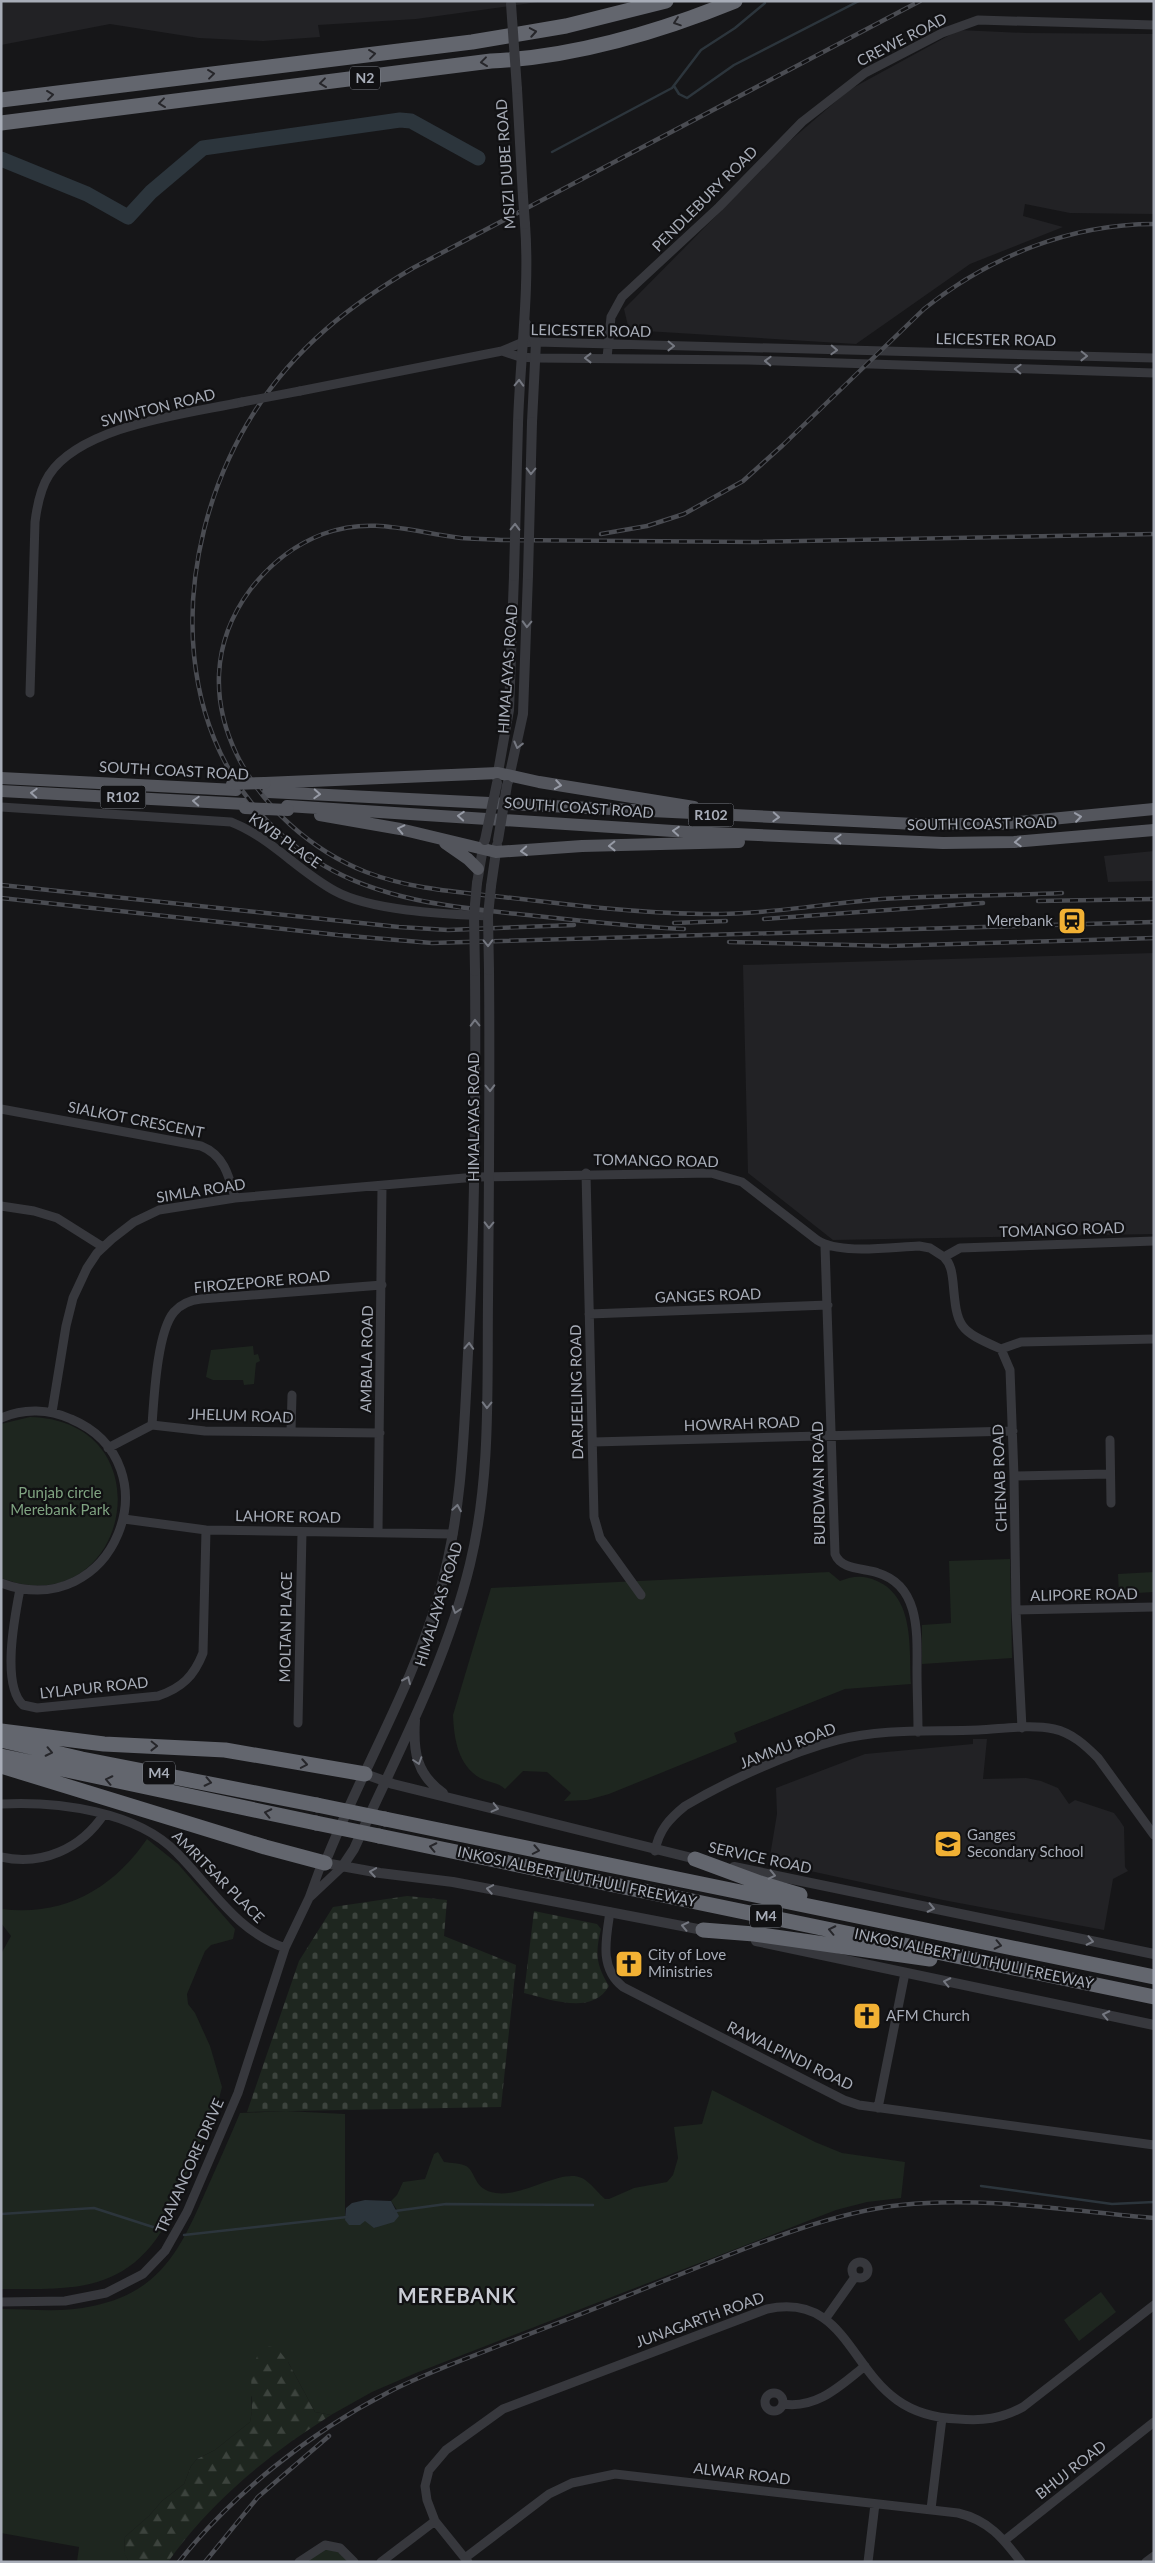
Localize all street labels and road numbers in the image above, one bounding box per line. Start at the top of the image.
street label: CREWE ROAD [853,9,950,70]
road number: N2 [350,66,380,90]
street label: MSIZI DUBE ROAD [491,98,519,230]
street label: PENDLEBURY ROAD [648,142,761,255]
street label: LEICESTER ROAD [531,320,652,340]
street label: LEICESTER ROAD [936,329,1057,349]
street label: SWINTON ROAD [99,384,217,430]
street label: HIMALAYAS ROAD [494,604,520,734]
street label: SOUTH COAST ROAD [99,757,249,783]
road number: R102 [100,786,146,809]
street label: SOUTH COAST ROAD [504,793,655,821]
road number: R102 [688,804,734,826]
street label: KWB PLACE [246,809,325,872]
street label: SOUTH COAST ROAD [907,813,1057,833]
street label: HIMALAYAS ROAD [464,1052,482,1182]
street label: SIALKOT CRESCENT [67,1097,206,1141]
street label: TOMANGO ROAD [593,1150,719,1170]
street label: SIMLA ROAD [155,1174,247,1206]
street label: TOMANGO ROAD [999,1218,1125,1240]
street label: FIROZEPORE ROAD [193,1266,331,1296]
street label: GANGES ROAD [654,1284,762,1306]
street label: AMBALA ROAD [356,1305,376,1413]
street label: DARJEELING ROAD [566,1324,586,1460]
street label: JHELUM ROAD [188,1404,294,1426]
street label: HOWRAH ROAD [684,1412,800,1434]
street label: BURDWAN ROAD [808,1421,828,1545]
street label: CHENAB ROAD [988,1424,1010,1532]
street label: LAHORE ROAD [235,1506,341,1526]
street label: HIMALAYAS ROAD [410,1539,466,1668]
street label: MOLTAN PLACE [275,1571,295,1683]
street label: ALIPORE ROAD [1030,1584,1138,1604]
street label: LYLAPUR ROAD [39,1672,149,1702]
street label: JAMMU ROAD [737,1718,838,1772]
road number: M4 [143,1762,175,1785]
street label: AMRITSAR PLACE [169,1826,269,1926]
street label: SERVICE ROAD [707,1837,814,1877]
street label: INKOSI ALBERT LUTHULI FREEWAY [456,1842,699,1910]
road number: M4 [750,1904,782,1928]
street label: INKOSI ALBERT LUTHULI FREEWAY [853,1924,1096,1992]
street label: RAWALPINDI ROAD [724,2017,857,2094]
street label: TRAVANCORE DRIVE [151,2095,227,2236]
street label: JUNAGARTH ROAD [633,2287,766,2351]
street label: BHUJ ROAD [1032,2436,1109,2502]
street label: ALWAR ROAD [693,2458,792,2488]

